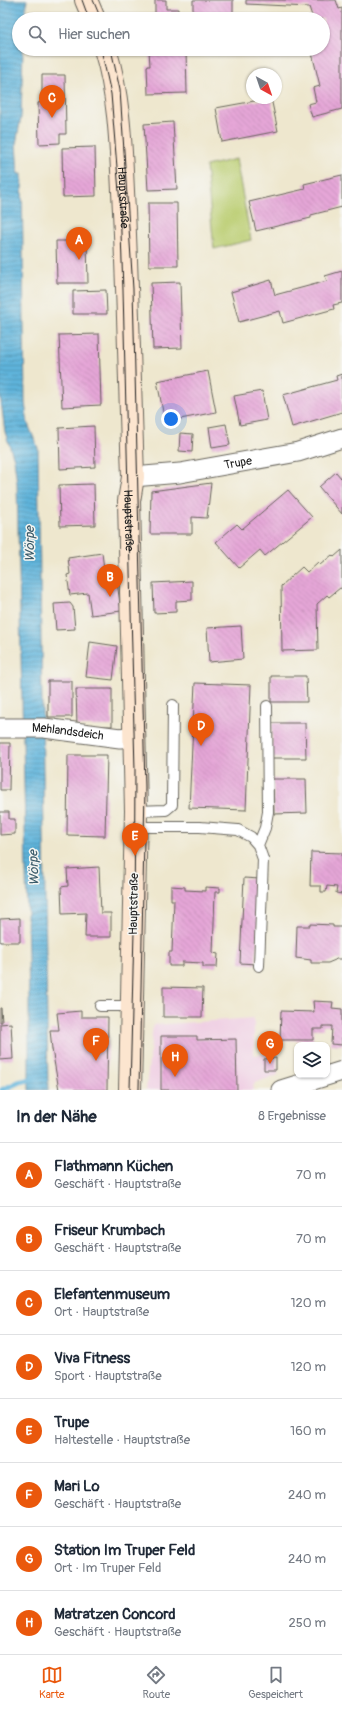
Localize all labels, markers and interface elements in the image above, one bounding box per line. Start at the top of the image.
search box [12,12,330,56]
icon: search [26,23,48,45]
text: Hier suchen [58,25,130,44]
north arrow [246,68,282,104]
pin: C [39,85,65,118]
street label: Hauptstraße [114,166,132,229]
pin: A [66,227,92,260]
your location [161,409,181,429]
street label: Trupe [223,453,253,473]
street label: Hauptstraße [120,489,137,552]
water label: Wörpe [22,525,38,562]
pin: B [97,564,123,597]
pin: D [188,713,214,746]
street label: Mehlandsdeich [32,721,105,743]
pin: E [122,823,148,856]
water label: Wörpe [25,848,43,886]
street label: Hauptstraße [126,873,142,935]
pin: F [83,1028,109,1061]
pin: G [257,1031,283,1064]
map controls [294,1042,330,1078]
button: layers [294,1042,330,1078]
pin: H [162,1044,188,1077]
text: In der Nähe [16,1106,97,1127]
text: 8 Ergebnisse [258,1108,326,1124]
text: Flathmann Küchen [54,1157,173,1176]
text: A [25,1167,33,1183]
text: 70 m [296,1167,326,1183]
text: Geschäft · Hauptstraße [54,1176,181,1192]
text: Friseur Krumbach [54,1221,165,1240]
text: B [25,1231,33,1247]
text: 70 m [296,1231,326,1247]
text: Geschäft · Hauptstraße [54,1240,181,1256]
text: Elefantenmuseum [54,1285,170,1304]
text: C [25,1295,33,1311]
text: 120 m [290,1295,326,1311]
text: Ort · Hauptstraße [54,1304,149,1320]
text: Viva Fitness [54,1349,130,1368]
text: D [25,1359,33,1375]
text: 120 m [290,1359,326,1375]
text: Sport · Hauptstraße [54,1368,162,1384]
text: Trupe [54,1413,89,1432]
text: E [26,1423,32,1439]
text: 160 m [290,1423,326,1439]
text: Haltestelle · Hauptstraße [54,1432,190,1448]
text: Mari Lo [54,1477,100,1496]
text: F [25,1487,33,1503]
text: 240 m [288,1487,326,1503]
text: Geschäft · Hauptstraße [54,1496,181,1512]
text: Station Im Truper Feld [54,1541,195,1560]
text: G [25,1551,33,1567]
text: 240 m [288,1551,326,1567]
text: Ort · Im Truper Feld [54,1560,161,1576]
text: Matratzen Concord [54,1605,176,1624]
text: H [25,1615,33,1631]
text: 250 m [288,1615,326,1631]
text: Geschäft · Hauptstraße [54,1624,181,1640]
tab: Karte [39,1664,65,1701]
tab: Route [143,1664,170,1701]
tab: Gespeichert [248,1664,303,1701]

